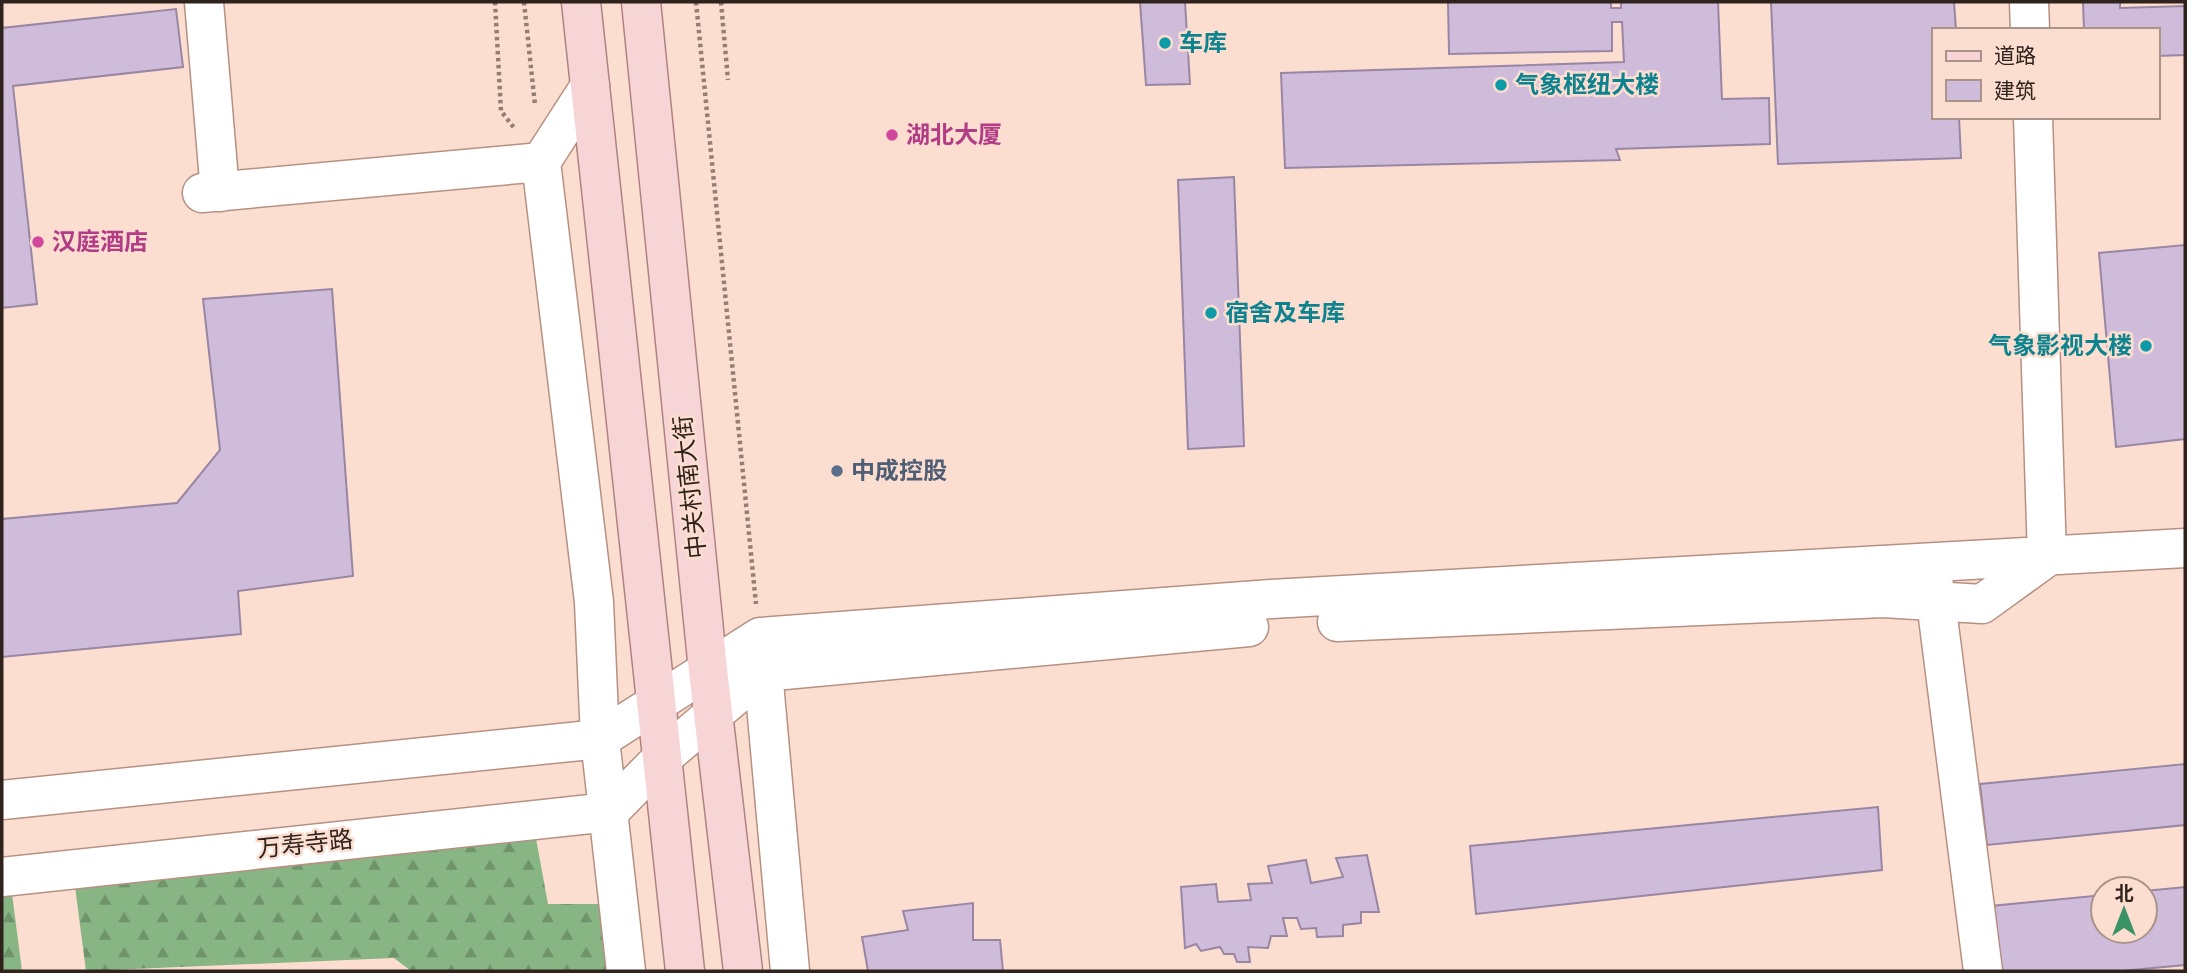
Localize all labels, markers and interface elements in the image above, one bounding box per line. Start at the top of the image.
place label: 车库 [1179,25,1227,58]
legend [1932,28,2159,119]
marker: 车库 [1157,35,1173,51]
text: 道路 [1994,41,2036,69]
place label: 气象枢纽大楼 [1515,67,1659,100]
text: 建筑 [1994,76,2036,104]
marker: 气象枢纽大楼 [1493,77,1509,93]
place label: 湖北大厦 [906,117,1002,150]
marker: 湖北大厦 [884,127,900,143]
place label: 汉庭酒店 [52,224,148,257]
marker: 汉庭酒店 [30,234,46,250]
place label: 宿舍及车库 [1225,295,1345,328]
marker: 宿舍及车库 [1203,305,1219,321]
place label: 气象影视大楼 [1988,328,2132,361]
marker: 气象影视大楼 [2138,338,2154,354]
street label: 中关村南大街 [665,414,712,560]
place label: 中成控股 [851,453,947,486]
marker: 中成控股 [829,463,845,479]
street label: 万寿寺路 [255,821,354,864]
north arrow [2089,875,2159,945]
text: 北 [2114,880,2134,906]

